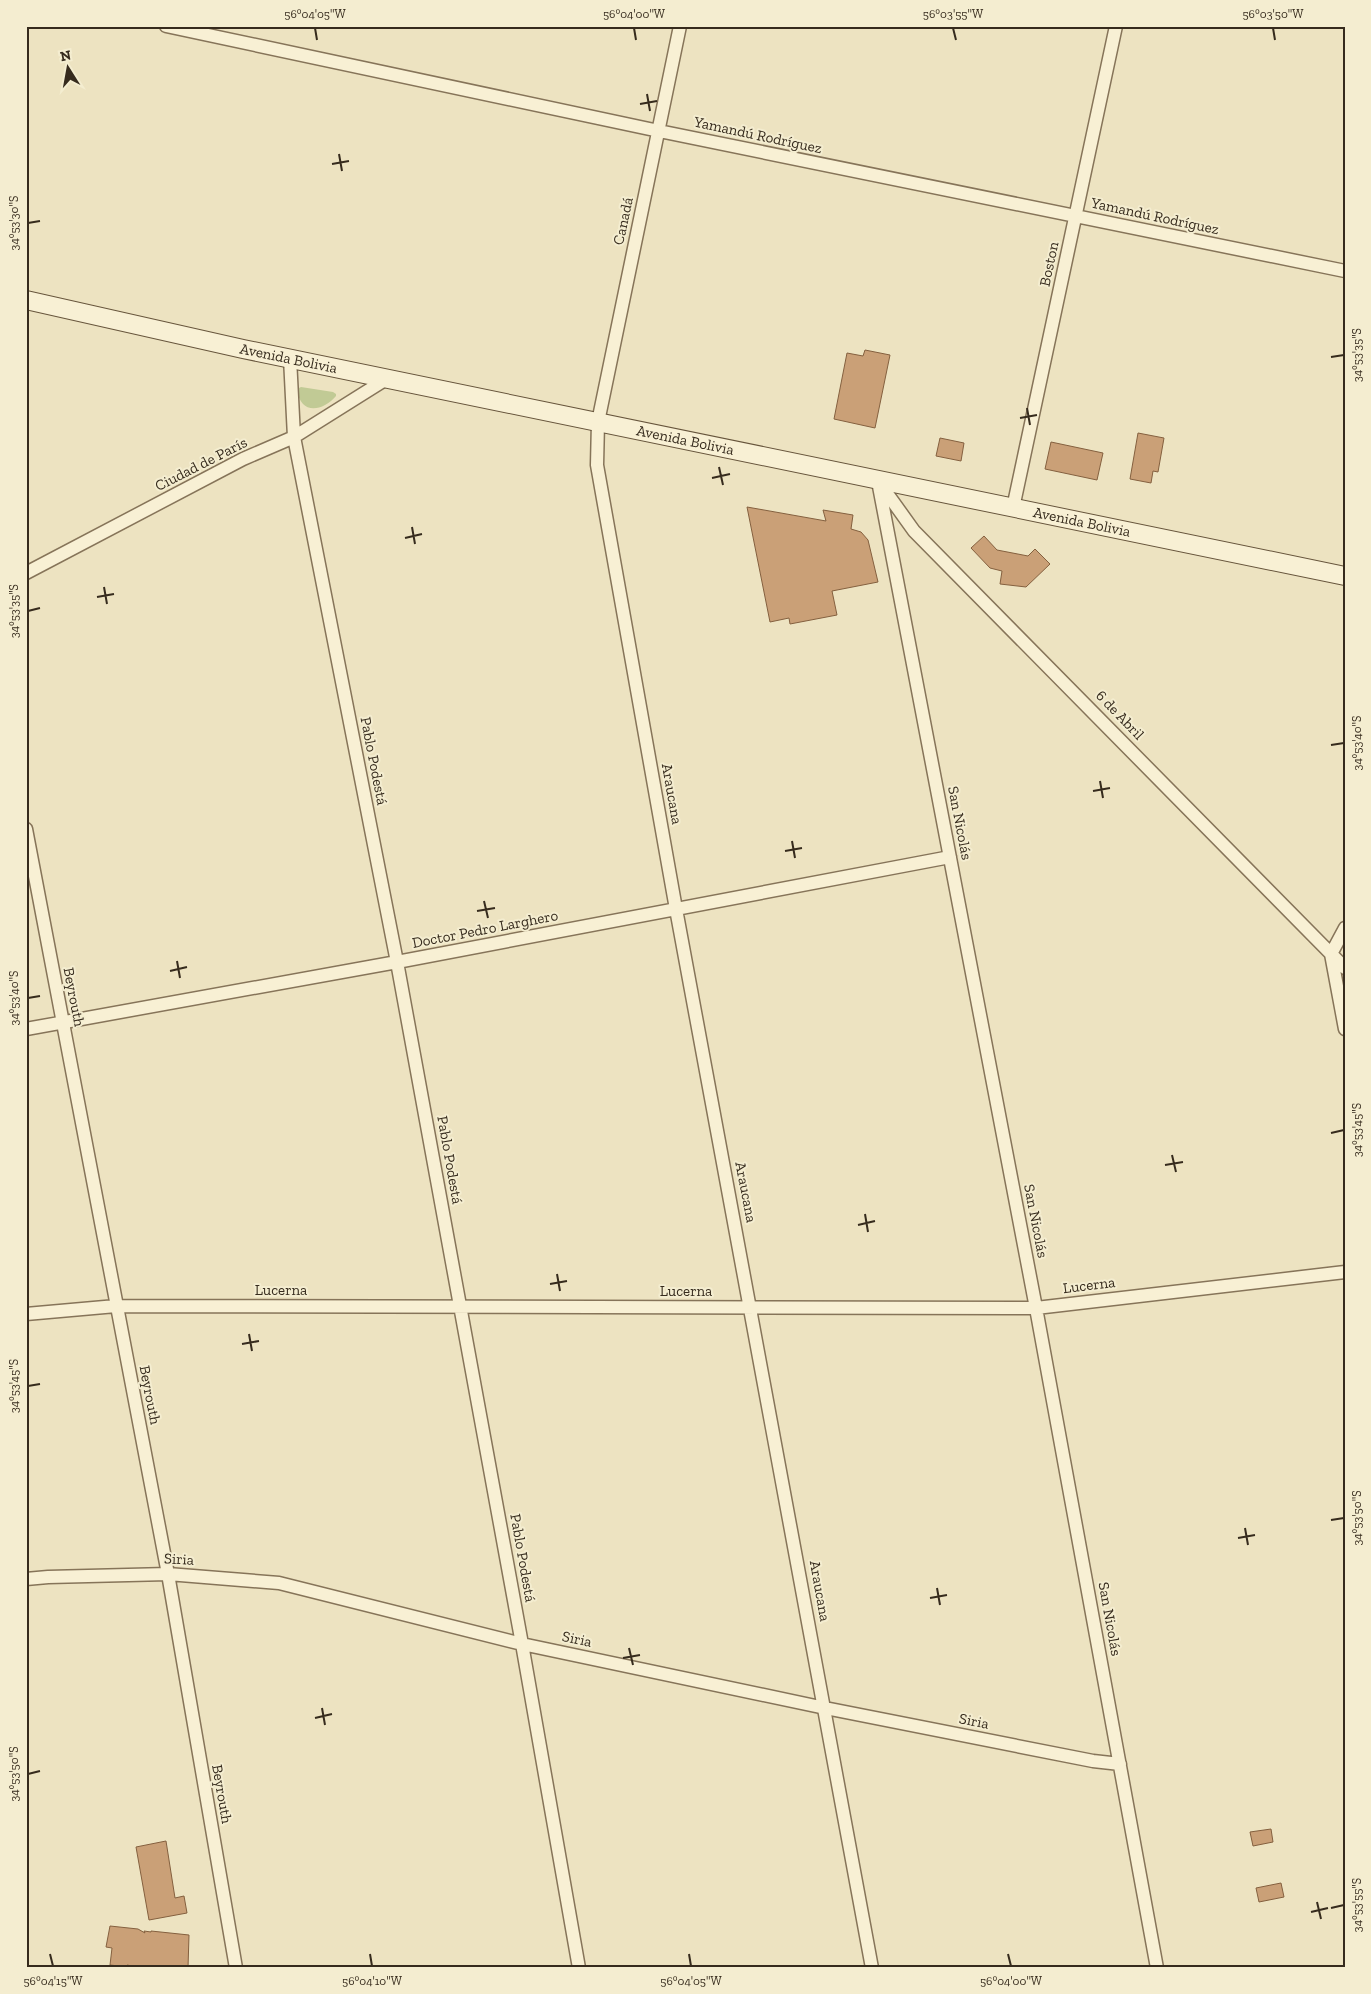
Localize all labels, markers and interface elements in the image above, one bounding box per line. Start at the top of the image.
text: 56°04'05"W [284,7,346,21]
text: 56°04'00"W [603,7,666,21]
text: 56°03'55"W [923,7,984,21]
text: 56°03'50"W [1242,7,1304,21]
north arrow [42,42,92,92]
text: N [59,46,73,65]
street label: Yamandú Rodríguez [691,112,824,157]
street label: Yamandú Rodríguez [1088,193,1221,238]
text: 34°53'30"S [7,196,21,250]
street label: Canadá [609,196,637,246]
street label: Boston [1035,240,1063,288]
text: 34°53'35"S [1350,328,1364,382]
street label: Avenida Bolivia [238,340,339,377]
street label: Avenida Bolivia [635,421,736,459]
street label: Ciudad de París [152,433,250,495]
street label: Avenida Bolivia [1032,503,1132,541]
text: 34°53'35"S [7,584,21,638]
street label: 6 de Abril [1092,687,1148,743]
street label: Pablo Podestá [357,715,391,807]
text: 34°53'40"S [1350,716,1364,770]
street label: Araucana [658,762,686,826]
street label: San Nicolás [944,785,976,861]
street label: Doctor Pedro Larghero [411,906,560,952]
street label: Beyrouth [59,966,89,1029]
text: 34°53'40"S [7,971,21,1025]
text: 34°53'45"S [1350,1103,1364,1157]
street label: Pablo Podestá [433,1114,467,1206]
street label: Araucana [731,1160,761,1224]
street label: San Nicolás [1020,1183,1052,1259]
street label: Lucerna [1062,1273,1116,1297]
street label: Lucerna [255,1281,307,1299]
street label: Lucerna [660,1282,712,1300]
text: 34°53'45"S [7,1359,21,1413]
street label: Beyrouth [135,1364,165,1427]
text: 34°53'50"S [1350,1490,1364,1546]
street label: Pablo Podestá [506,1512,540,1604]
street label: Siria [164,1549,194,1569]
street label: Araucana [806,1559,834,1623]
street label: San Nicolás [1095,1581,1125,1657]
street label: Siria [560,1627,594,1651]
street label: Siria [958,1709,990,1733]
text: 34°53'50"S [7,1746,21,1802]
street label: Beyrouth [208,1763,236,1826]
text: 34°53'55"S [1350,1878,1364,1932]
text: 56°04'15"W [23,1974,83,1988]
text: 56°04'10"W [342,1974,403,1988]
text: 56°04'05"W [660,1974,722,1988]
text: 56°04'00"W [980,1974,1043,1988]

